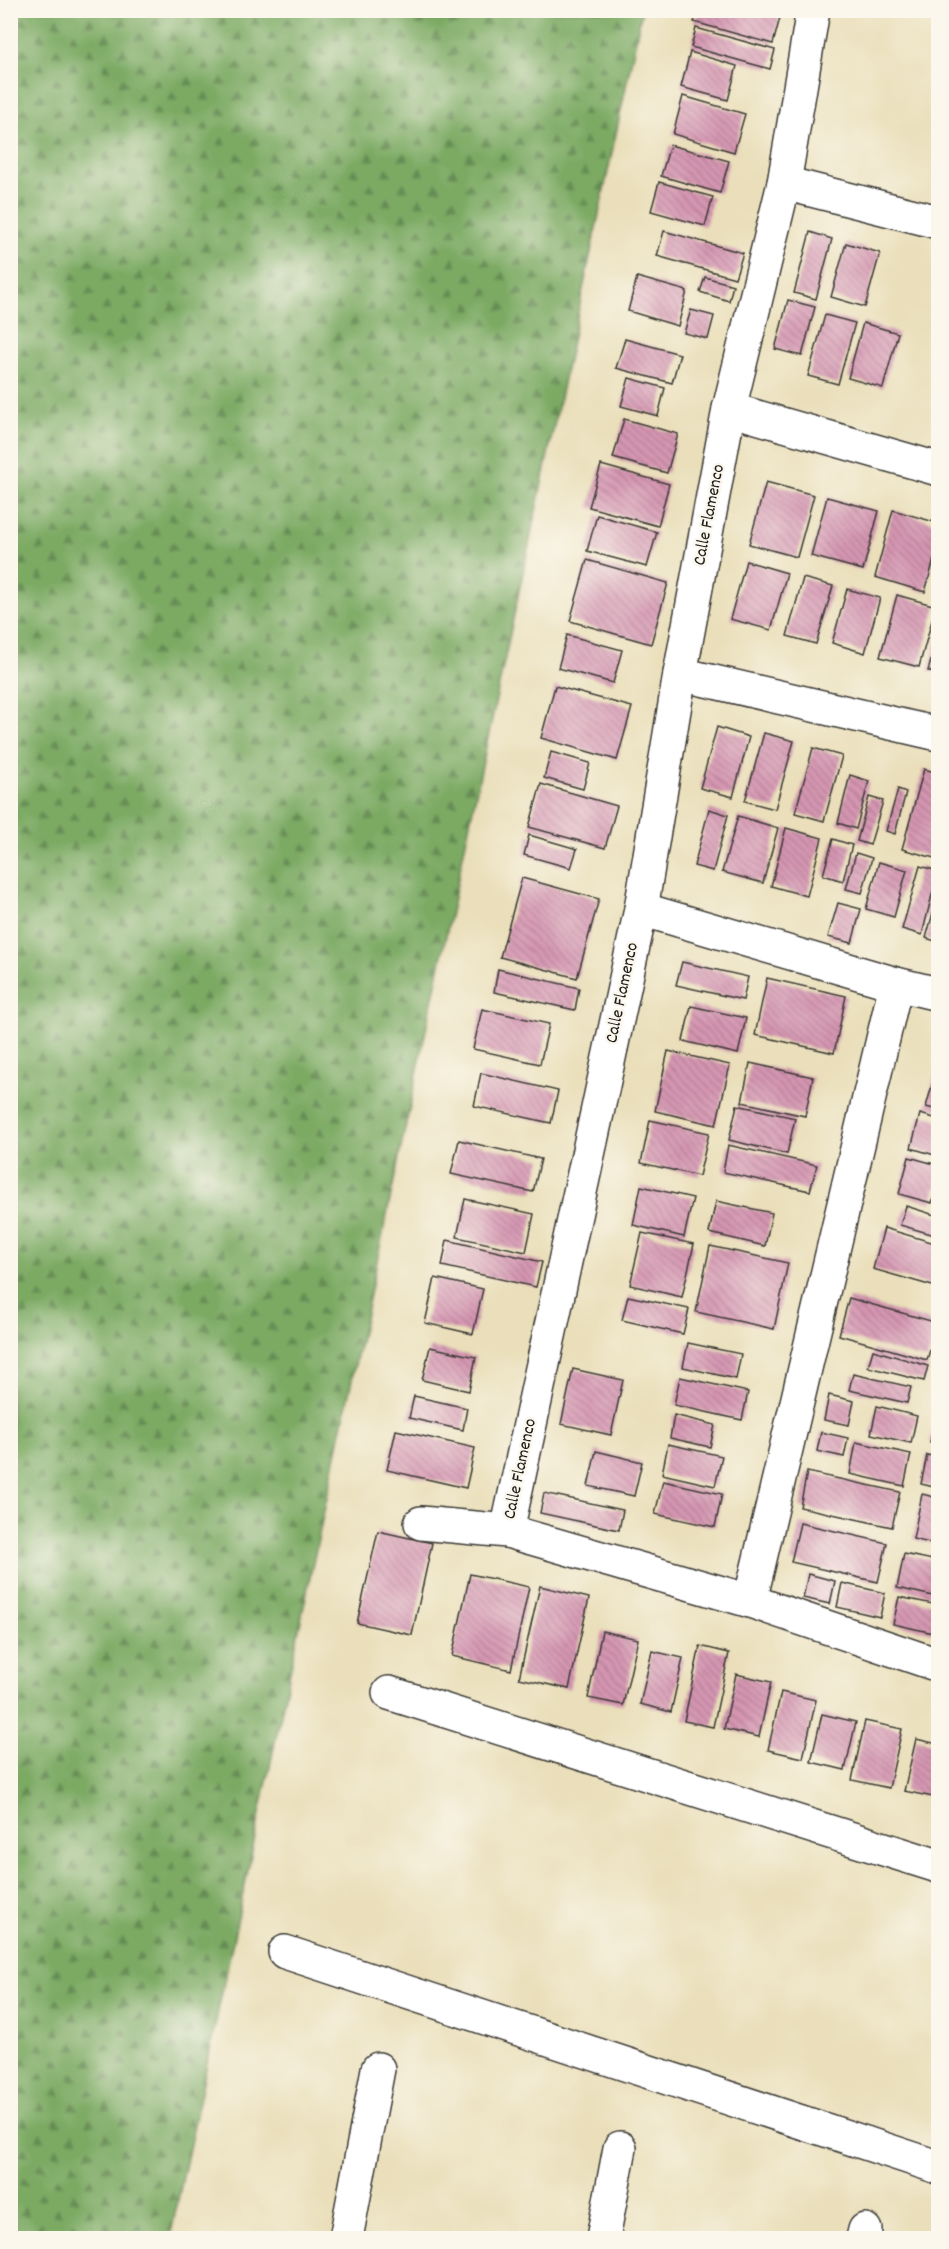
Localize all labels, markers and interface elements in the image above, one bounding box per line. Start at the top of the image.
street label: Calle Flamenco [688,462,732,568]
street label: Calle Flamenco [600,940,646,1046]
street label: Calle Flamenco [498,1416,544,1522]

